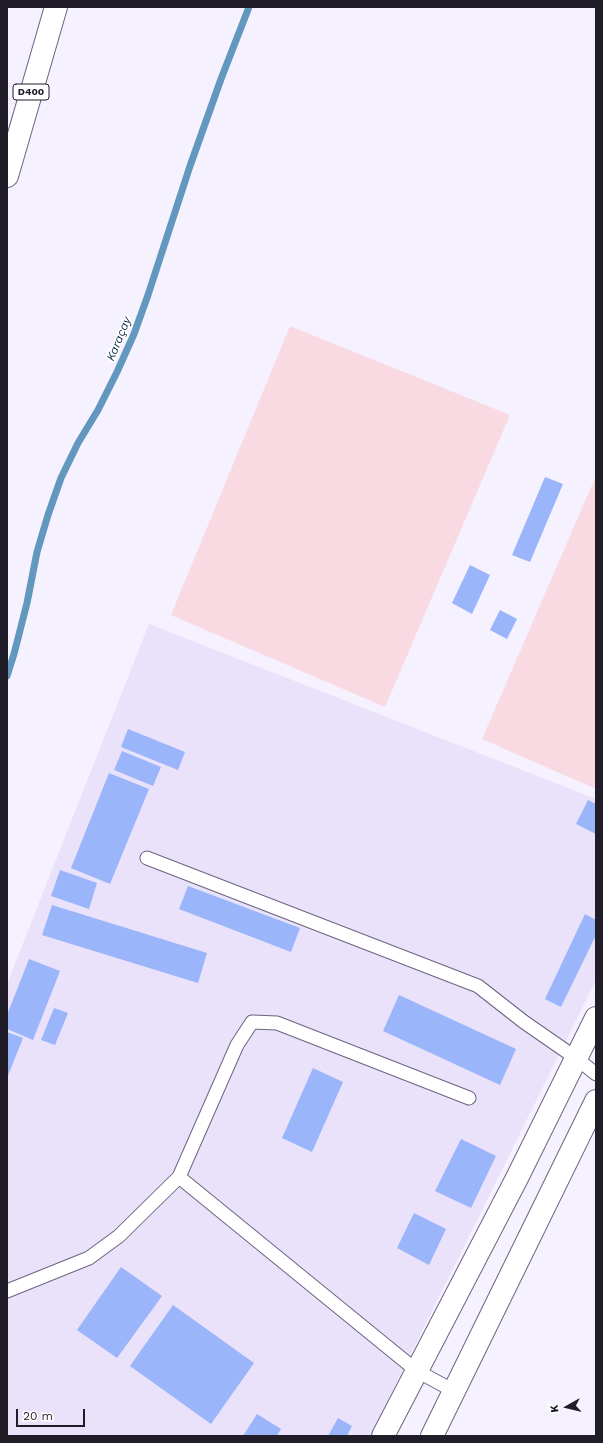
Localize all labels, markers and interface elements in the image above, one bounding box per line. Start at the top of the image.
road number: D400 [13,84,49,100]
water label: Karaçay [104,315,134,363]
north arrow [547,1387,587,1427]
scale bar [18,1401,87,1427]
text: K [548,1404,562,1413]
text: 20 m [23,1409,53,1423]

